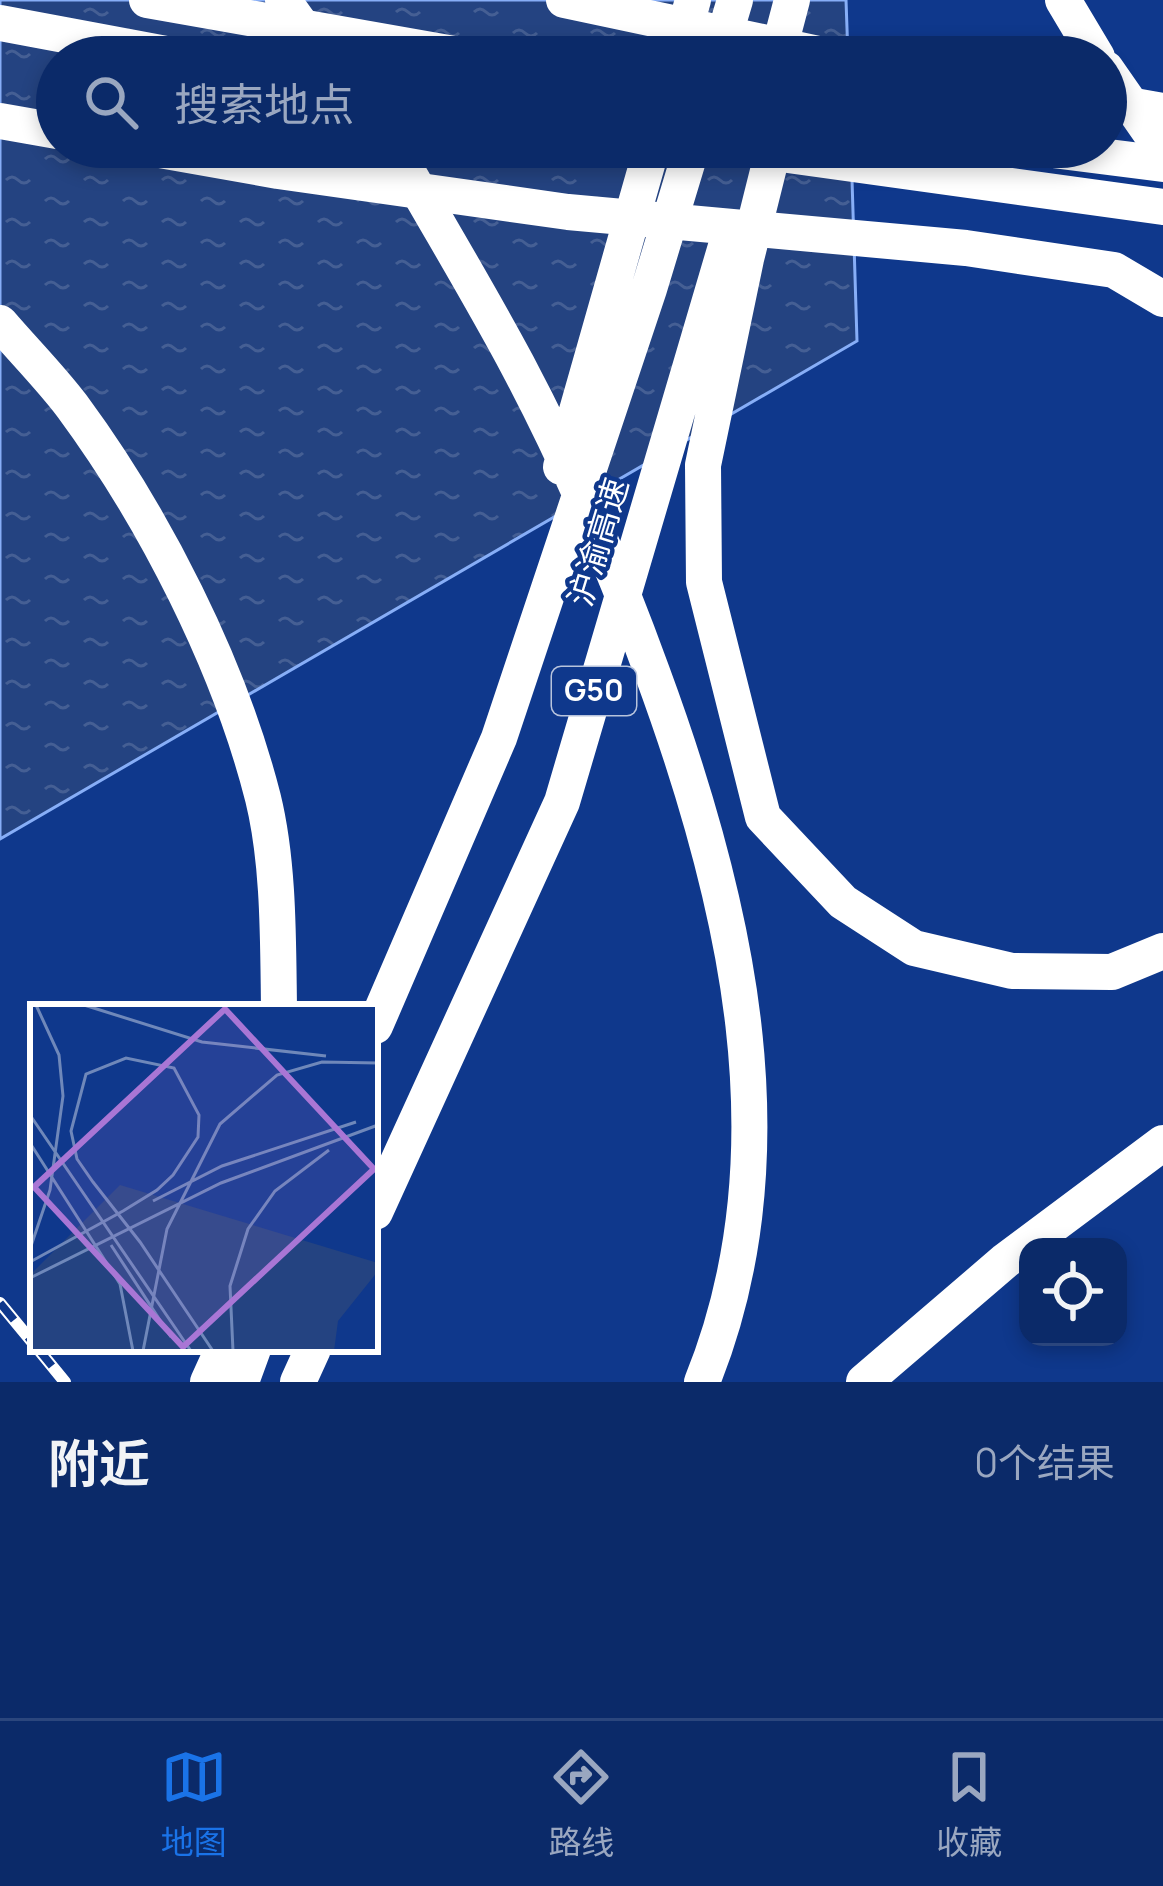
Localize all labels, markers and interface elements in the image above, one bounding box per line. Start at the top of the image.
search box [36,36,1127,168]
icon: search [78,69,144,135]
text: 搜索地点 [174,73,354,135]
street label: 沪渝高速 [557,472,638,612]
road number: G50 [552,667,636,715]
inset map [30,1004,378,1352]
map controls [1019,1238,1127,1346]
button: locate [1019,1238,1127,1346]
text: 附近 [48,1428,150,1497]
text: 0个结果 [974,1435,1115,1489]
tab: 地图 [161,1744,227,1864]
tab: 路线 [548,1744,614,1864]
tab: 收藏 [936,1744,1002,1864]

